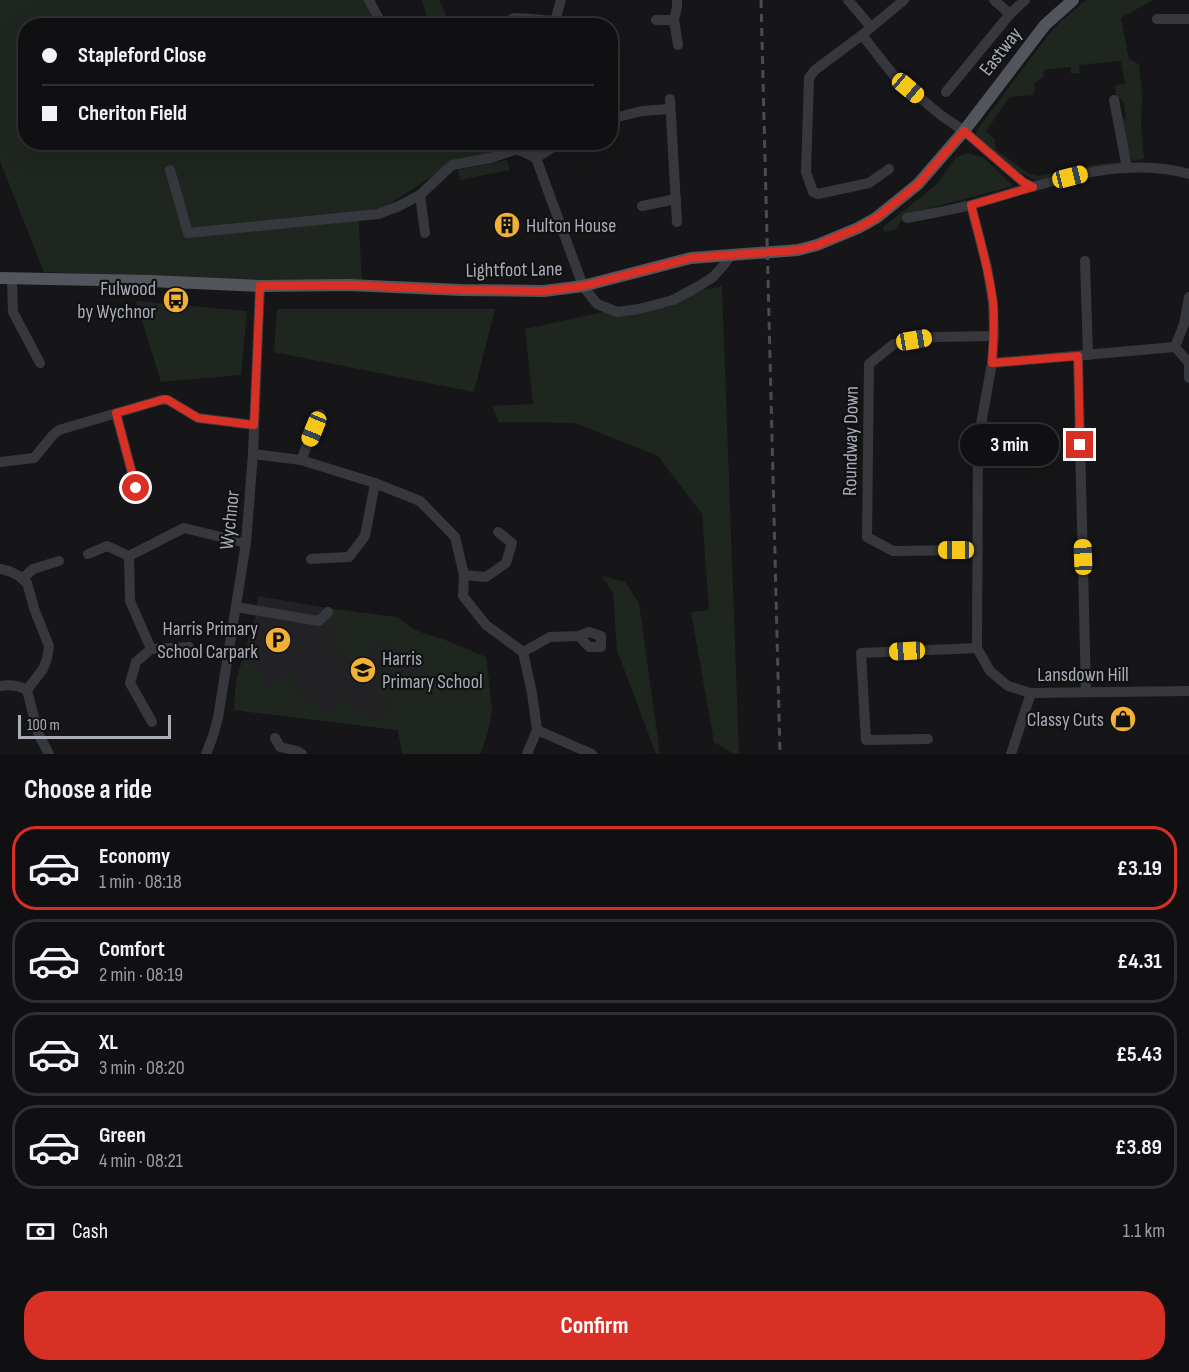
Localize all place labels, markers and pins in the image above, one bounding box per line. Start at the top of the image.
building icon: Hulton House [492,210,522,240]
place label: Hulton House [526,214,616,238]
place label: Fulwood by Wychnor [77,277,156,324]
bus stop icon: Fulwood by Wychnor [161,285,191,315]
place label: Harris Primary School Carpark [157,617,258,664]
parking icon: Harris Primary School Carpark [263,625,293,655]
place label: Harris Primary School [382,647,483,694]
school or university icon: Harris Primary School [348,655,378,685]
shop icon: Classy Cuts [1108,704,1138,734]
place label: Classy Cuts [1027,708,1104,732]

